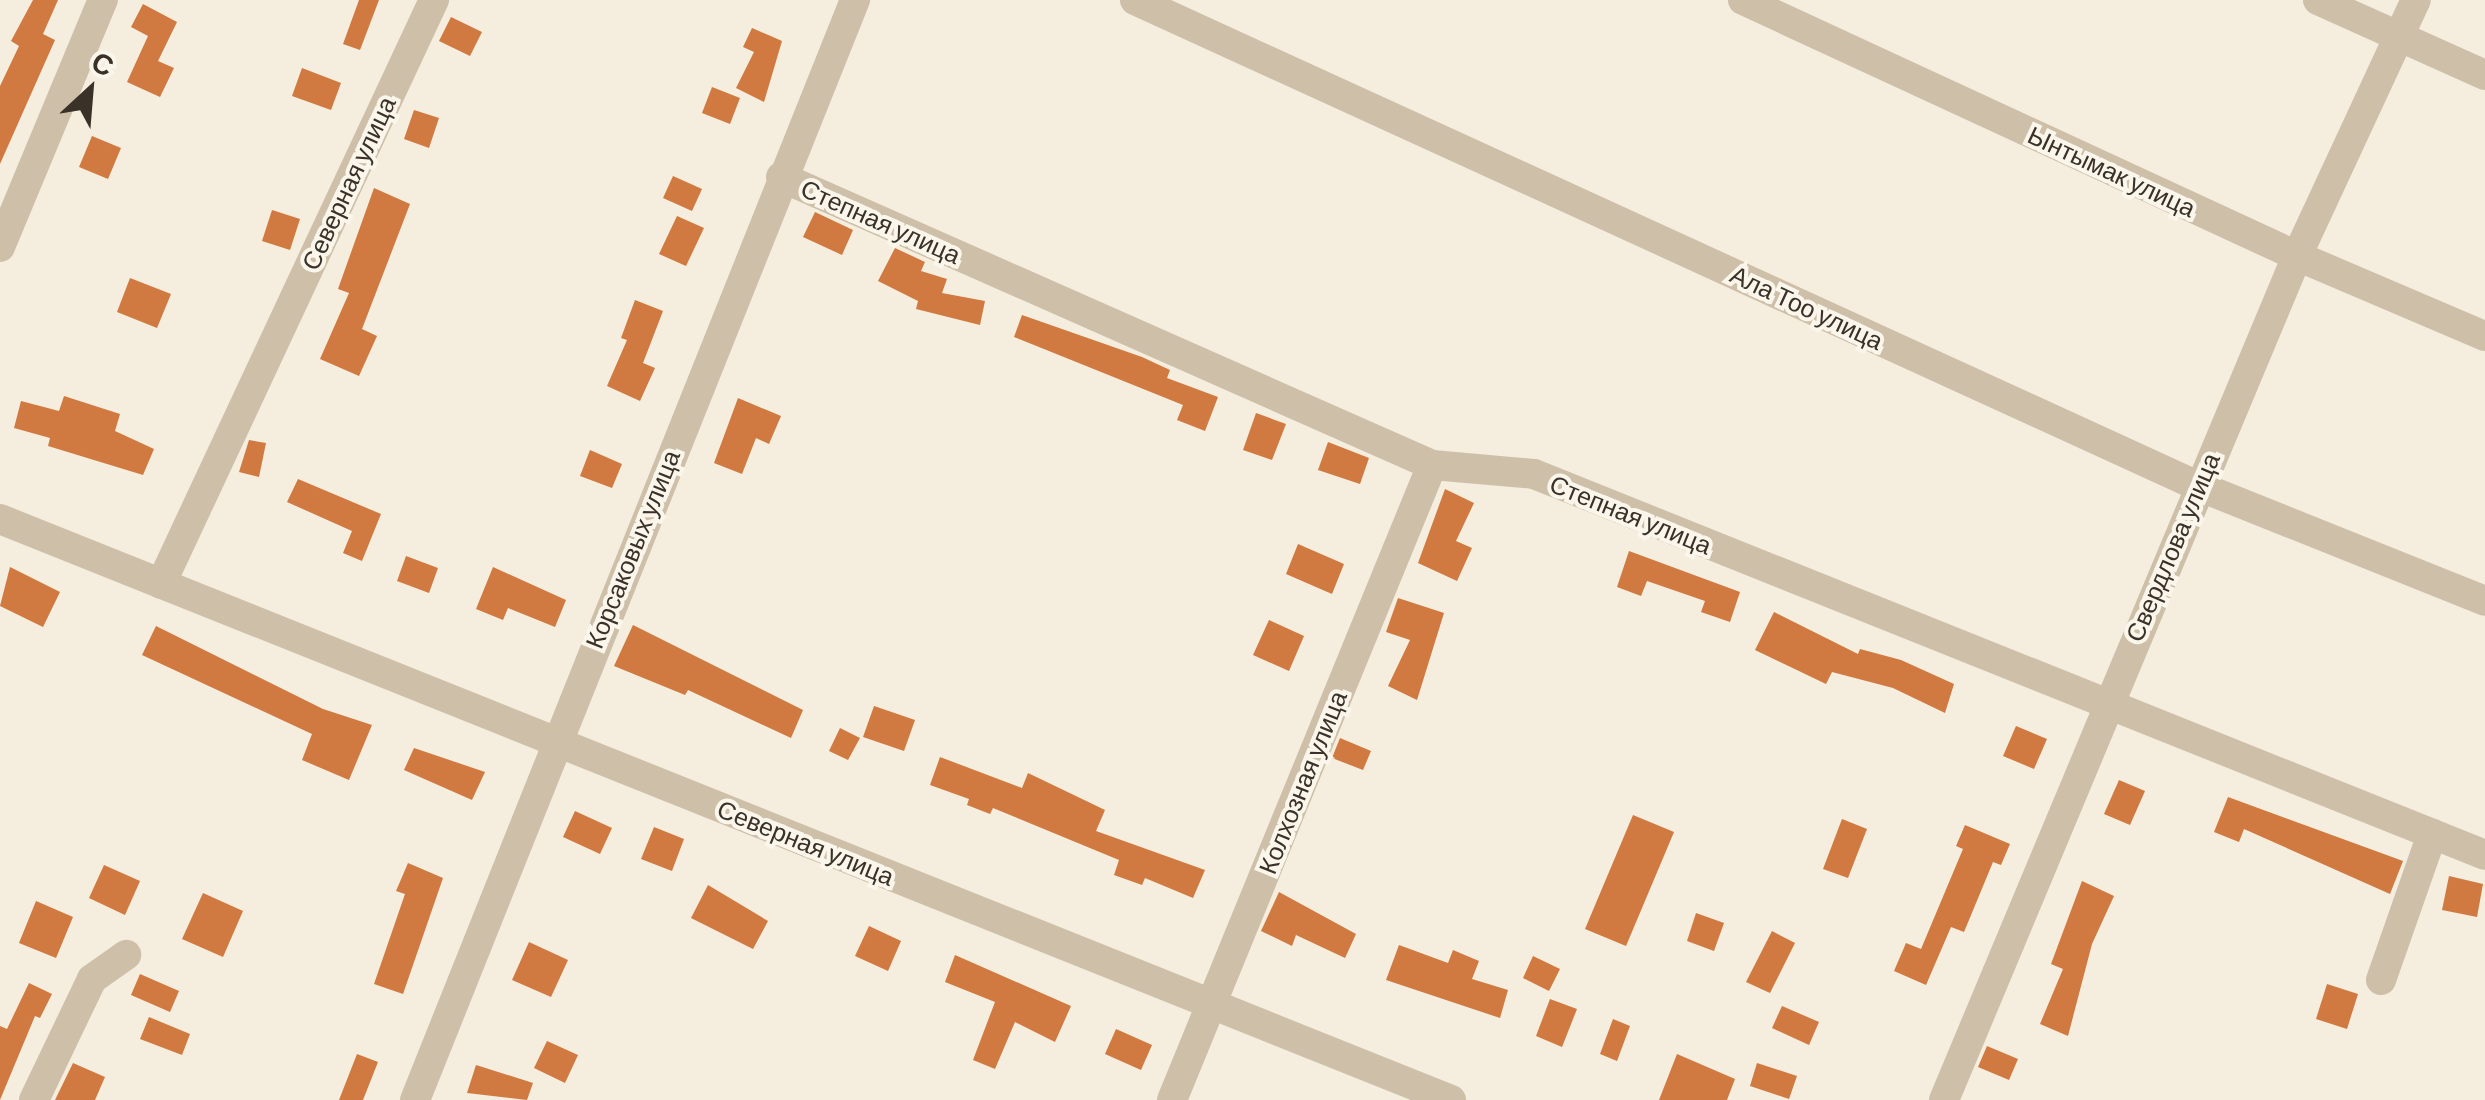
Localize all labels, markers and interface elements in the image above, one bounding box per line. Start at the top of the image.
north arrow [40,40,140,140]
text: С [87,43,120,83]
street label: Северная улица [295,92,401,274]
street label: Ынтымак улица [2024,119,2200,223]
street label: Степная улица [796,172,966,270]
street label: Ала Тоо улица [1726,259,1888,355]
street label: Корсаковых улица [579,445,685,653]
street label: Свердлова улица [2119,448,2225,646]
street label: Степная улица [1546,468,1716,560]
street label: Колхозная улица [1252,686,1352,878]
street label: Северная улица [713,793,899,891]

